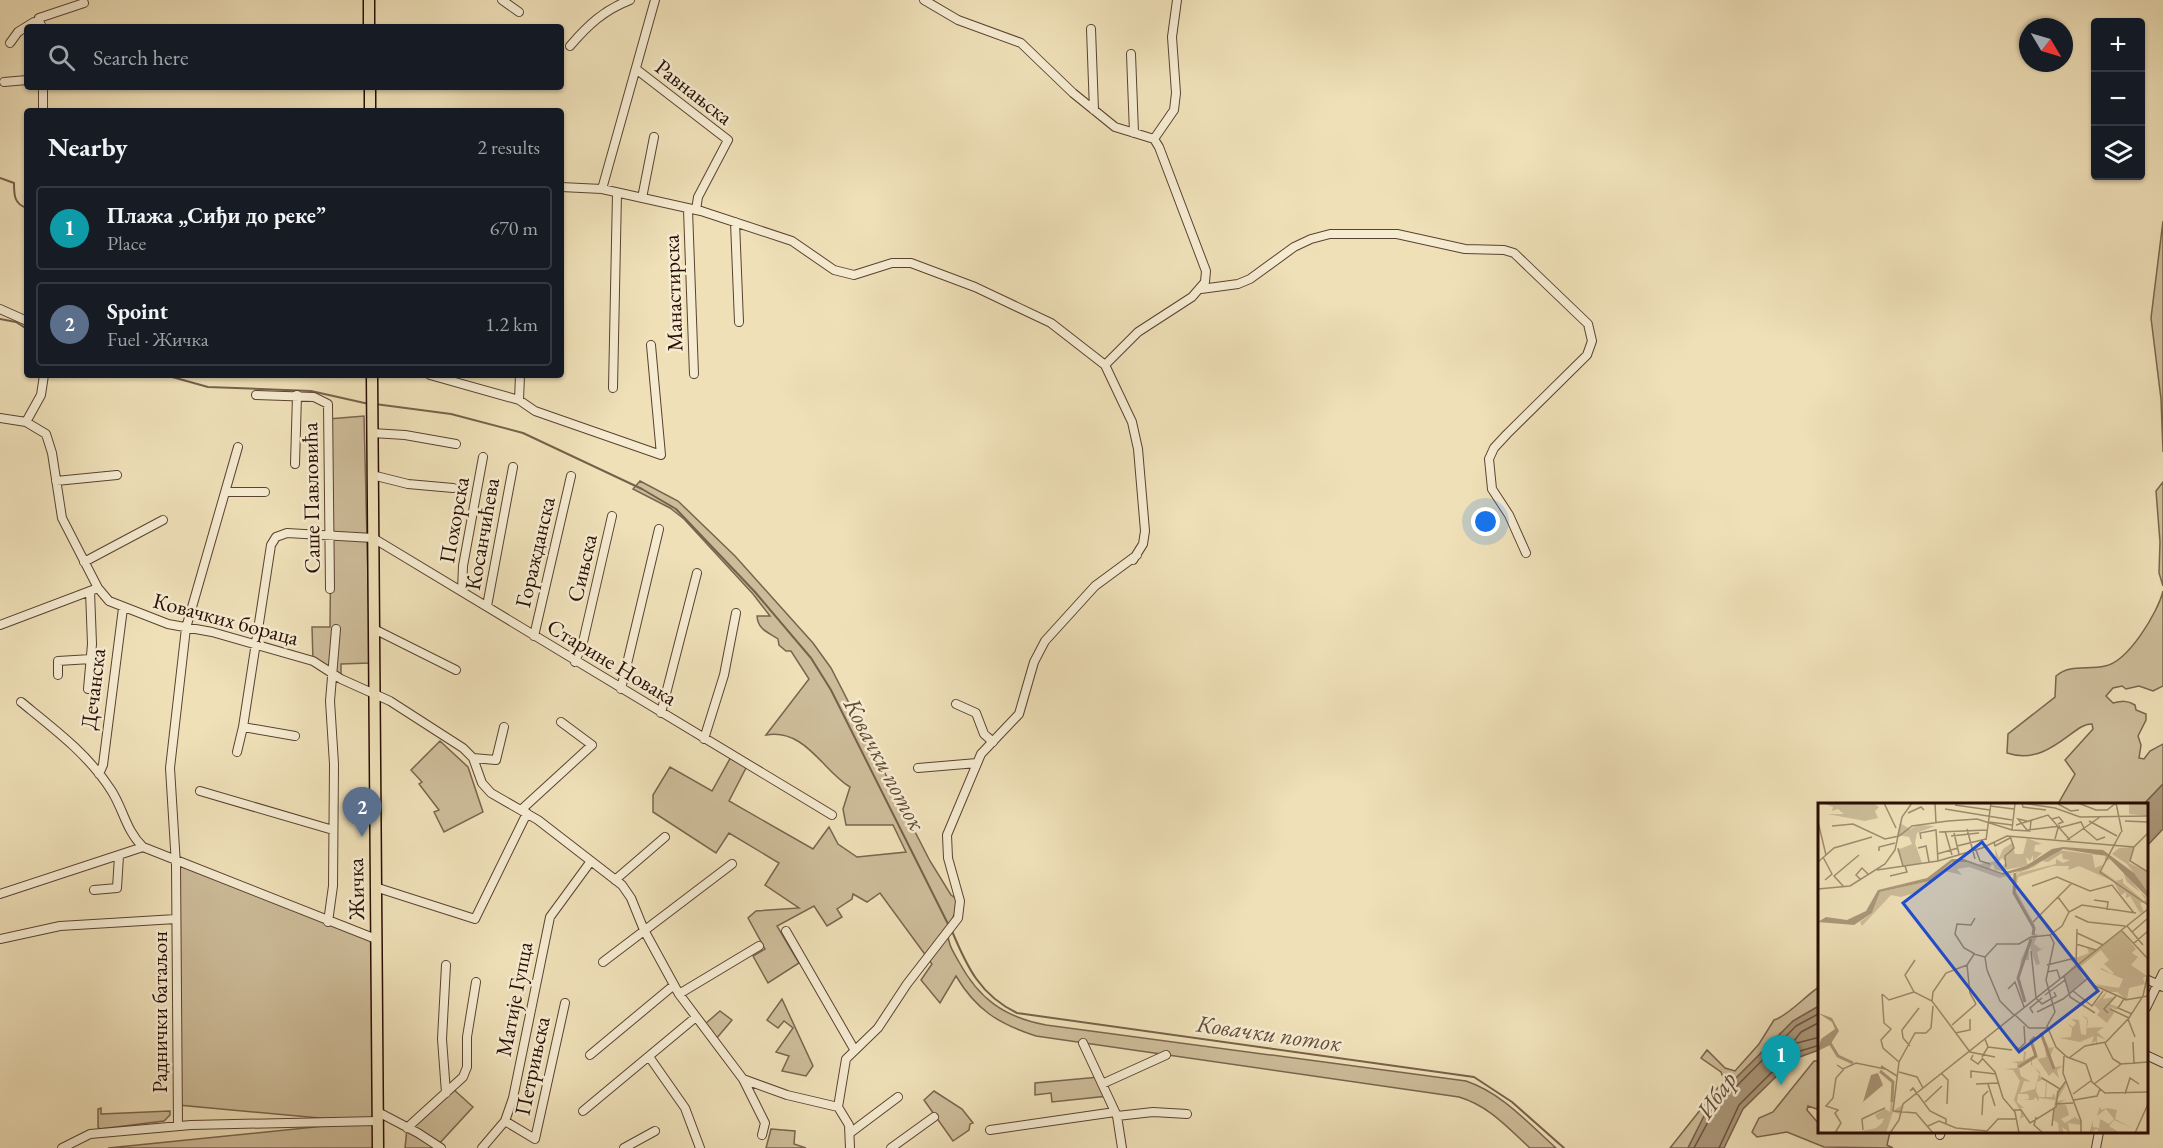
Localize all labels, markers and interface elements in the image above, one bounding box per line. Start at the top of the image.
north arrow [2019,18,2073,72]
map controls [2091,18,2145,180]
button: + [2091,18,2145,72]
search box [24,24,564,90]
icon: search [45,41,78,74]
text: Search here [93,43,188,72]
street label: Равнањска [649,53,739,132]
button: − [2091,72,2145,126]
button: layers [2091,126,2145,180]
text: Nearby [48,130,128,164]
text: 2 results [477,134,540,160]
text: Плажа „Сиђи до реке” [107,201,326,230]
text: 1 [64,215,75,241]
text: 670 m [490,215,538,241]
text: Place [107,230,146,256]
street label: Манастирска [656,234,690,352]
text: Spoint [107,297,168,326]
text: 2 [64,311,75,337]
text: 1.2 km [485,311,538,337]
text: Fuel · Жичка [107,326,209,352]
street label: Саше Павловића [295,422,327,574]
street label: Похорска [432,474,476,565]
street label: Косанчићева [458,475,506,592]
street label: Горажданска [508,493,562,610]
your location [1471,507,1500,536]
street label: Сињска [560,531,604,605]
street label: Ковачких бораца [150,586,302,652]
street label: Старине Новака [542,612,683,712]
street label: Дечанска [74,646,112,731]
water label: Ковачки поток [837,691,933,836]
pin: 2 [342,788,382,837]
inset map [1818,803,2148,1133]
street label: Жичка [341,858,371,921]
street label: Раднички батаљон [145,931,174,1093]
street label: Матије Гупца [489,939,539,1059]
water label: Ковачки поток [1193,1007,1344,1059]
street label: Петрињска [507,1014,557,1118]
pin: 1 [1762,1036,1800,1085]
water label: Ибар [1688,1065,1743,1125]

